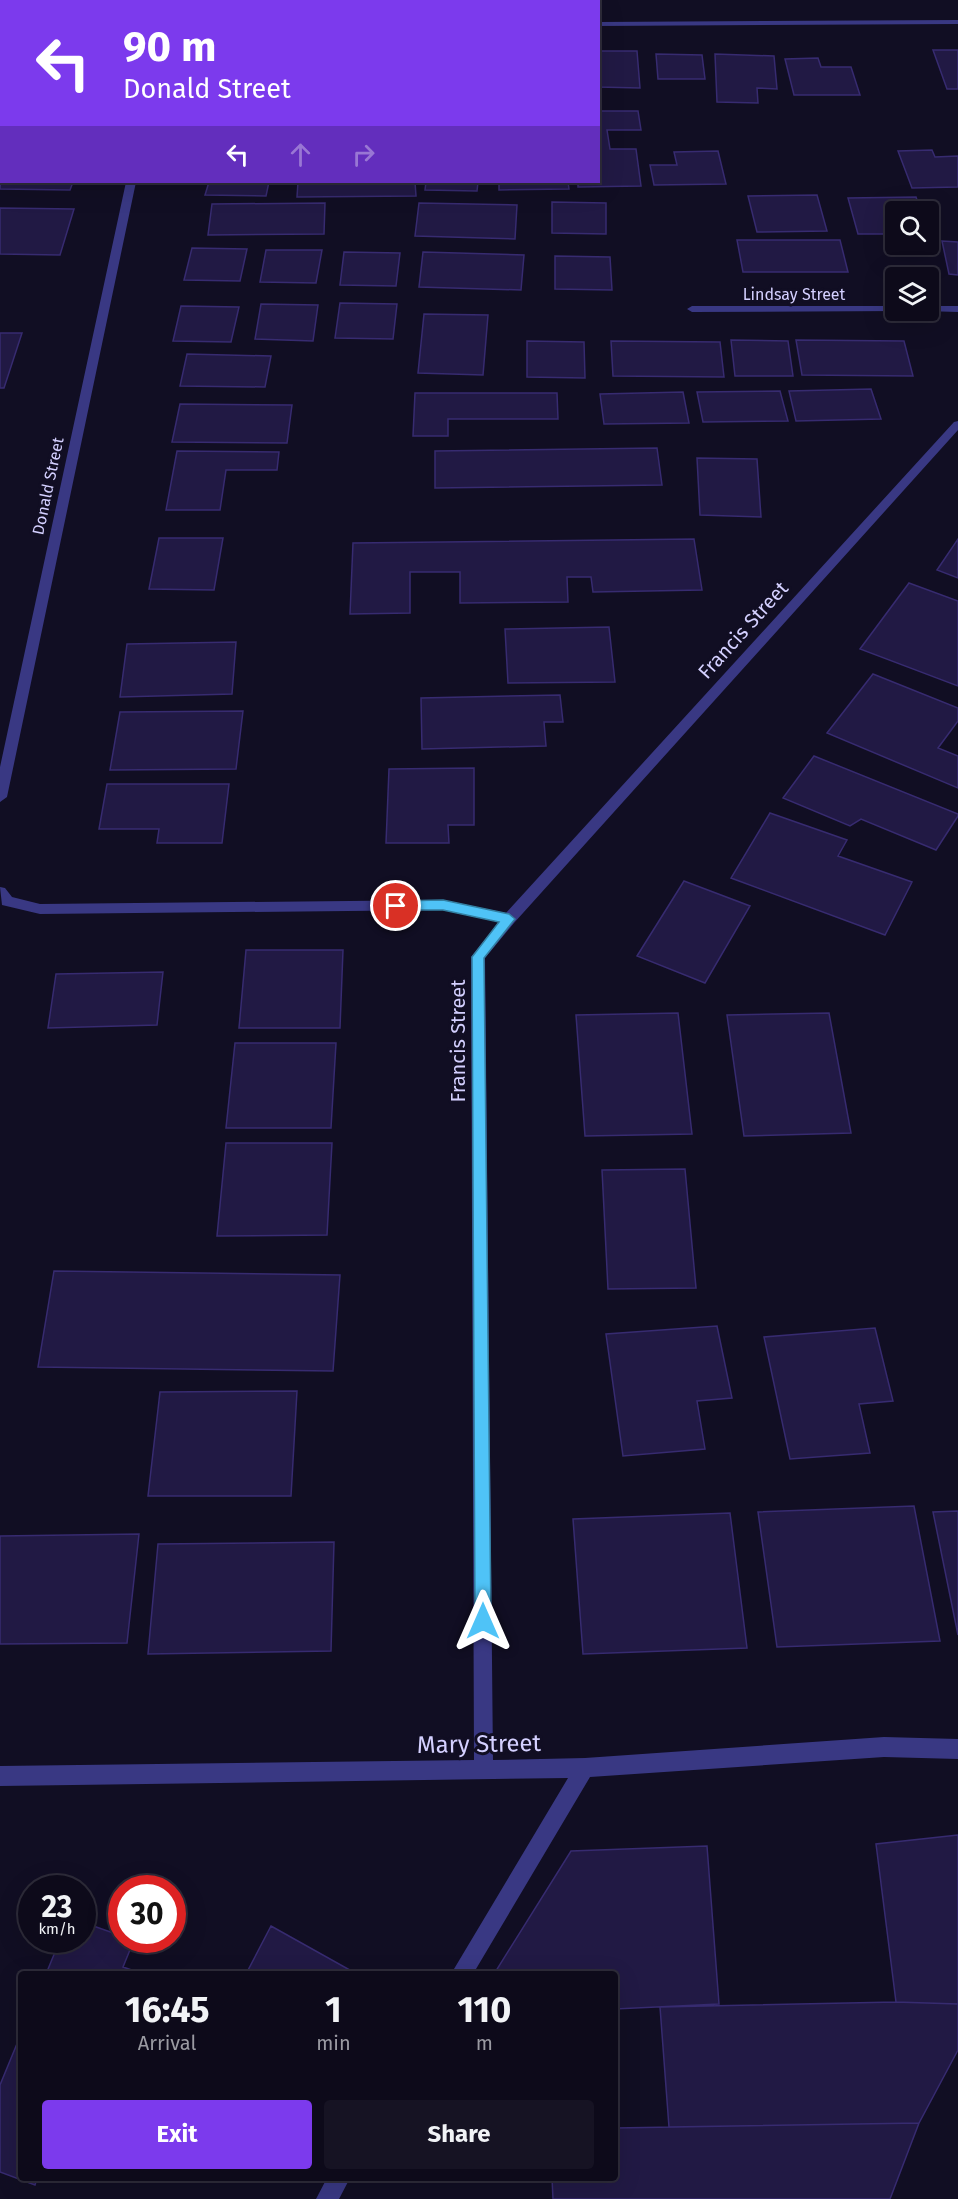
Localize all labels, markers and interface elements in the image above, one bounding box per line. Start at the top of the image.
text: 90 m [123,22,217,72]
icon: left [24,24,102,102]
text: Donald Street [123,73,291,105]
icon: left [221,138,254,171]
icon: ahead [284,138,317,171]
icon: right [347,138,380,171]
map controls [885,201,939,321]
button: search [885,201,939,255]
button: layers [885,267,939,321]
street label: Lindsay Street [743,285,846,304]
street label: Donald Street [28,435,68,537]
street label: Francis Street [693,576,794,684]
pin [370,880,421,931]
icon: arrive [379,889,412,922]
street label: Francis Street [446,979,470,1102]
position arrow [451,1589,515,1653]
street label: Mary Street [417,1729,542,1759]
speed limit sign: 30 [108,1875,186,1953]
text: 23 [42,1889,72,1925]
text: km/h [38,1920,76,1938]
text: 16:45 [125,1988,209,2032]
text: 1 [325,1988,342,2032]
text: 110 [457,1988,511,2032]
text: Arrival [138,2031,196,2055]
text: min [316,2031,351,2055]
text: m [476,2031,493,2055]
button: Exit [42,2100,312,2169]
button: Share [324,2100,594,2169]

